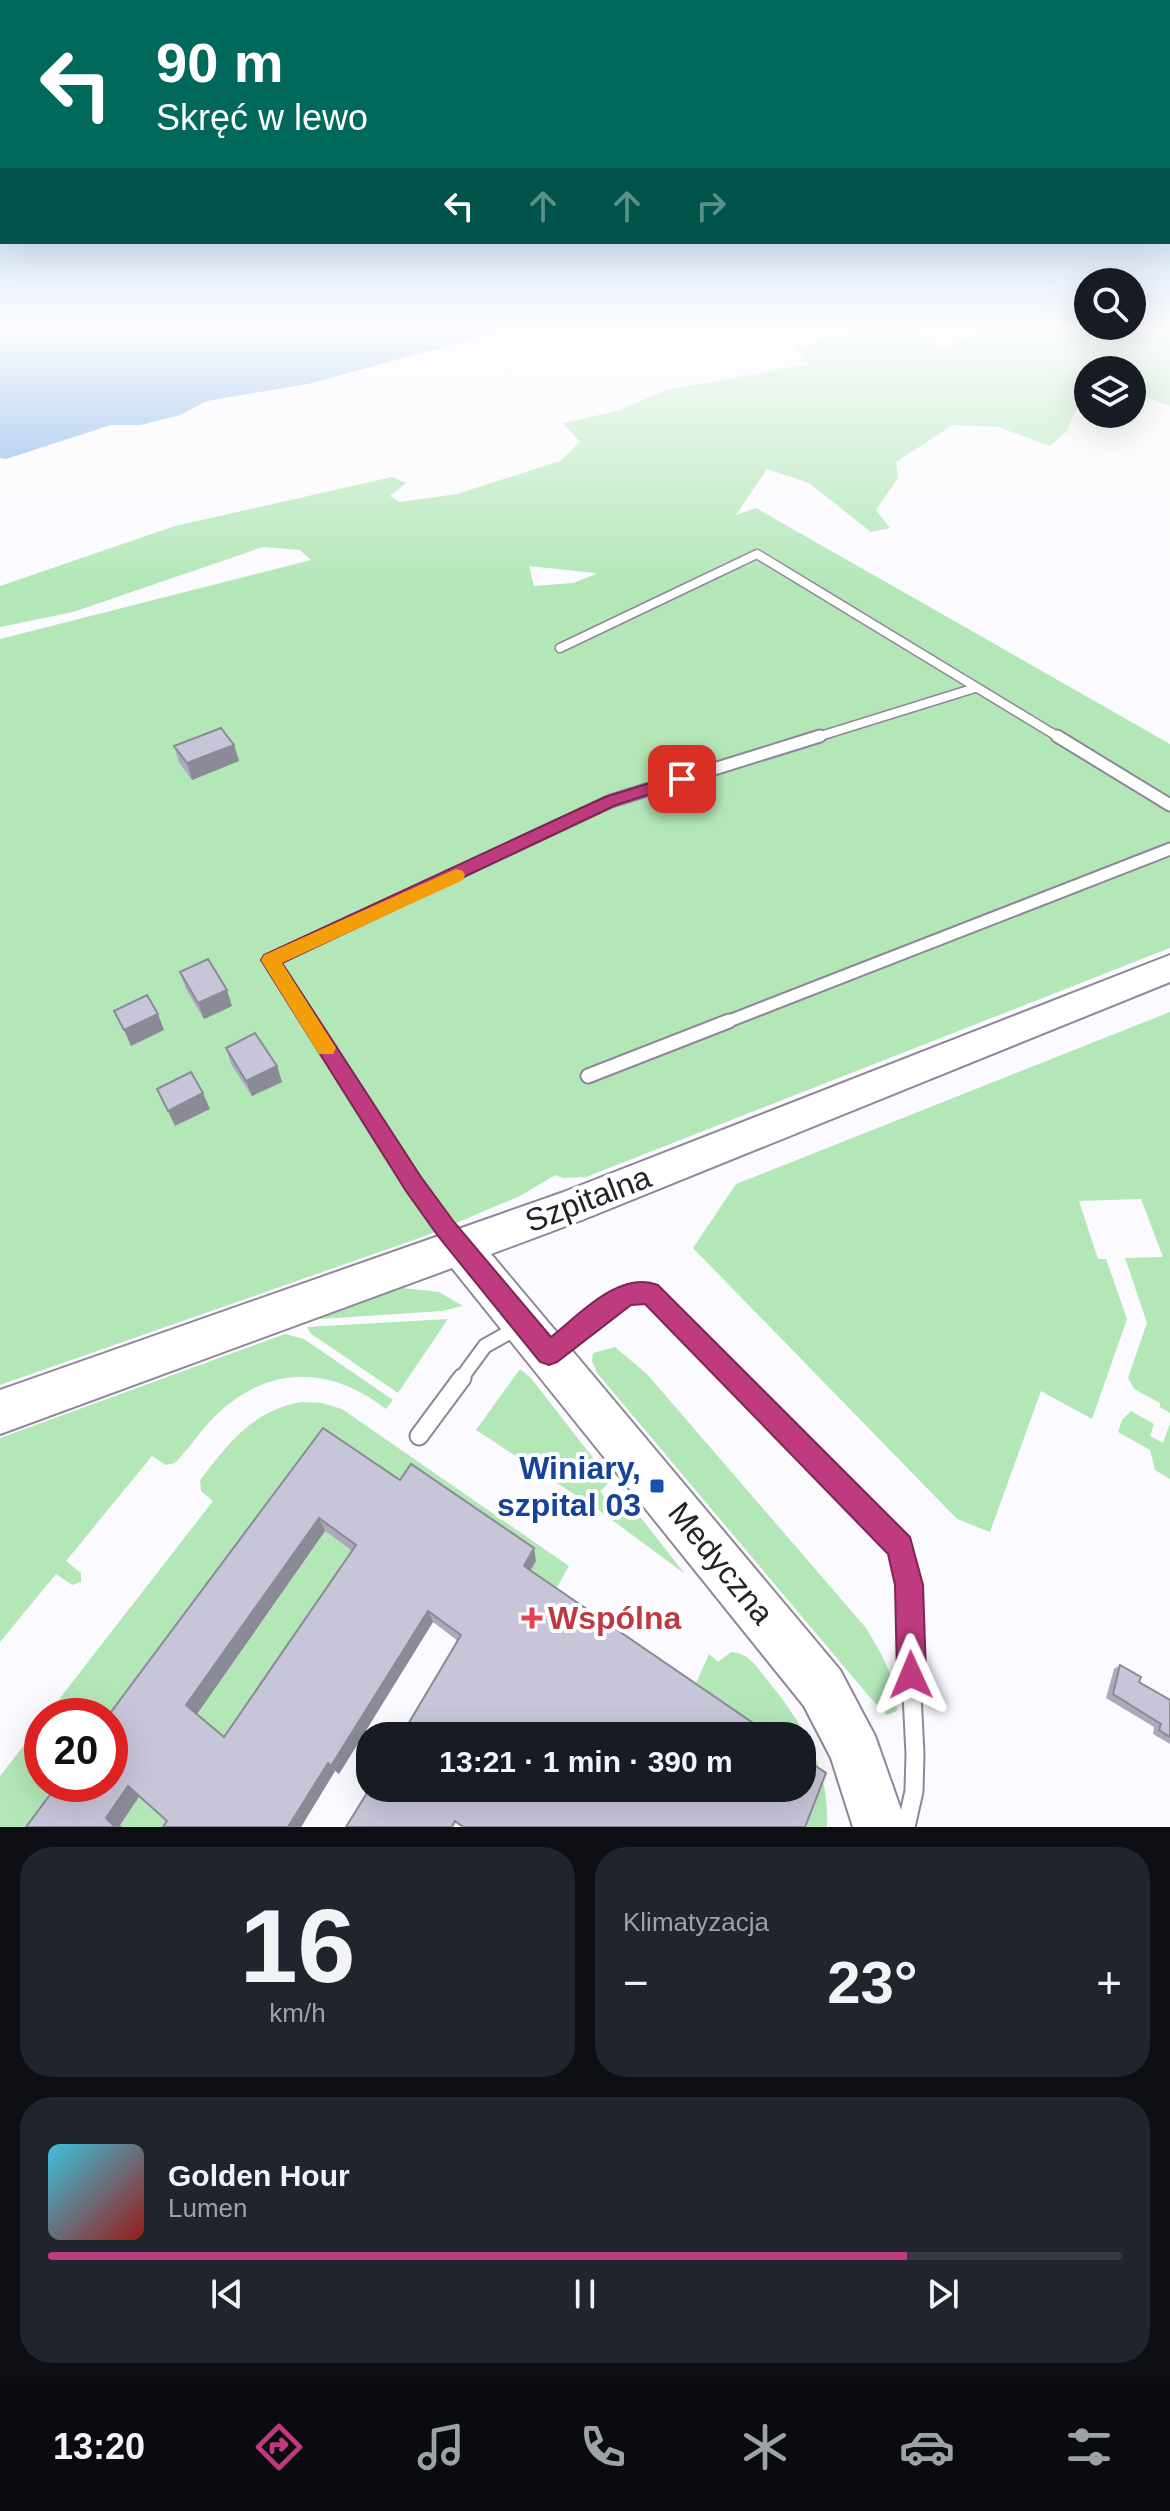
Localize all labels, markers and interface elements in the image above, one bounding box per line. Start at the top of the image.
text: 90 m [156,31,284,94]
icon: left [24,32,128,136]
text: Skręć w lewo [156,97,368,138]
icon: left [437,184,481,228]
icon: ahead [521,184,565,228]
icon: ahead [605,184,649,228]
icon: right [689,184,733,228]
map controls [1074,268,1146,428]
button: search [1074,268,1146,340]
button: layers [1074,356,1146,428]
pin [648,745,716,813]
icon: arrive [660,757,704,801]
street label: Szpitalna [520,1159,656,1239]
place label: Winiary, szpital 03 [497,1450,641,1523]
marker: Winiary, szpital 03 [648,1477,666,1495]
street label: Medyczna [661,1495,781,1631]
place label: Wspólna [548,1600,682,1636]
marker: Wspólna [523,1609,541,1627]
position arrow [869,1633,953,1717]
speed limit sign: 20 [24,1698,128,1802]
text: 13:21 · 1 min · 390 m [439,1745,733,1778]
text: 16 [240,1888,355,2004]
text: Klimatyzacja [623,1907,769,1937]
text: 23° [827,1949,918,2016]
text: − [623,1958,649,2007]
text: + [1096,1958,1122,2007]
text: km/h [269,1998,326,2028]
text: Golden Hour [168,2159,350,2192]
text: Lumen [168,2193,248,2223]
icon: previous [205,2272,249,2316]
icon: pause [563,2272,607,2316]
icon: next [921,2272,965,2316]
icon: directions [251,2419,307,2475]
icon: music [413,2419,469,2475]
icon: phone [575,2419,631,2475]
icon: climate [737,2419,793,2475]
icon: car [899,2419,955,2475]
icon: filters [1061,2419,1117,2475]
text: 13:20 [53,2426,145,2467]

